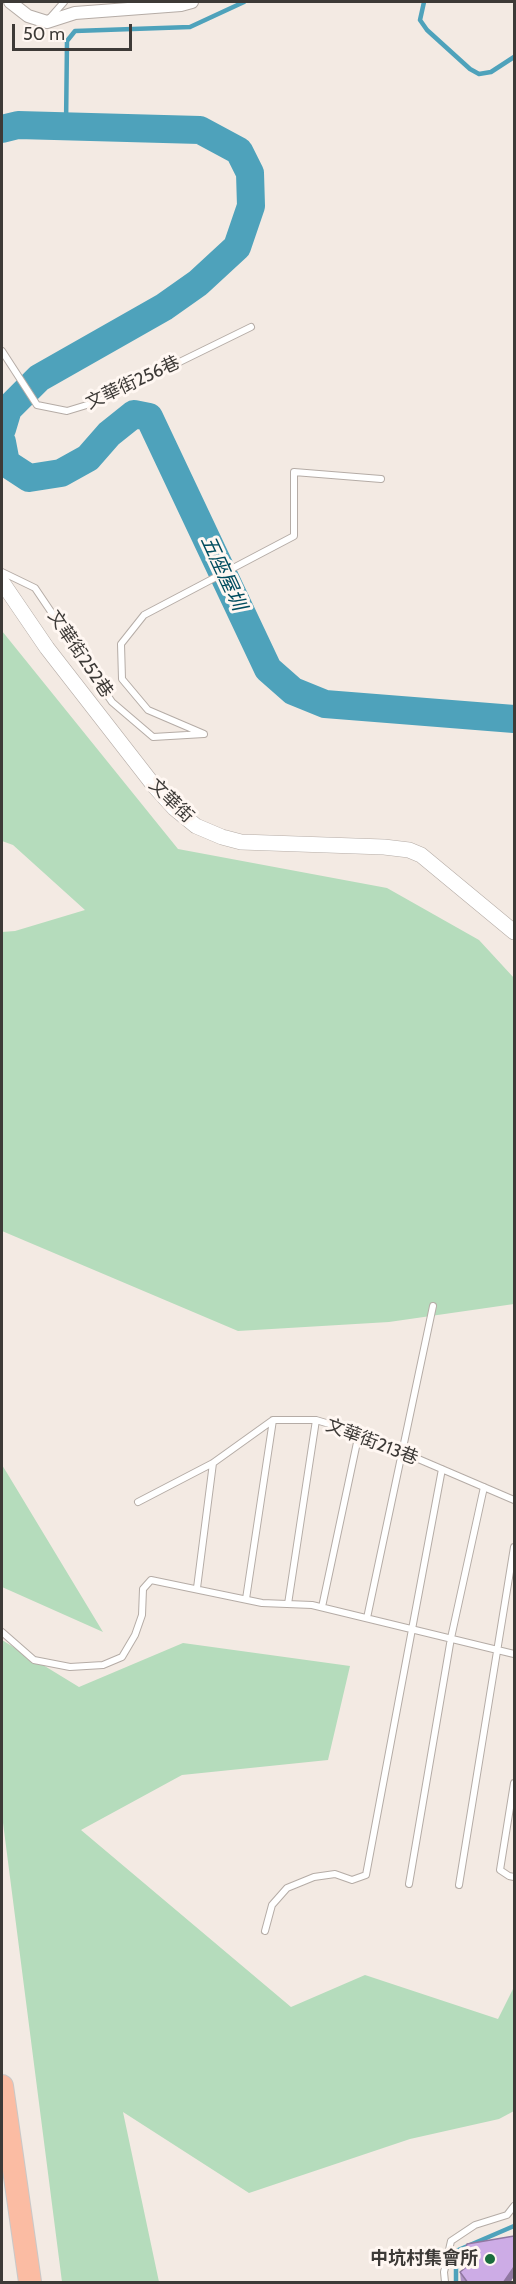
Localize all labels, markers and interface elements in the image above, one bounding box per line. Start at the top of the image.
scale bar [15,12,135,50]
text: 50 m [23,23,65,45]
street label: 文華街256巷 [82,352,184,414]
water label: 五座屋圳 [195,532,251,614]
street label: 文華街252巷 [43,606,117,702]
street label: 文華街 [144,774,198,828]
street label: 文華街213巷 [323,1415,421,1469]
place label: 中坑村集會所 [370,2248,478,2270]
marker: 中坑村集會所 [483,2252,497,2266]

